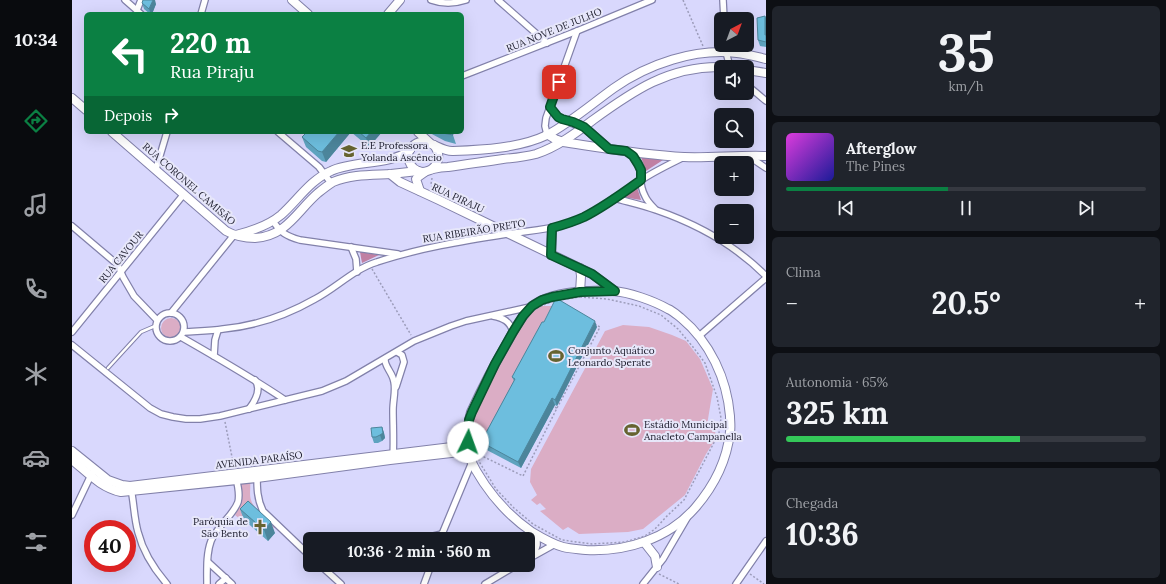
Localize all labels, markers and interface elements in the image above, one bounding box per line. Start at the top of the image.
street label: RUA NOVE DE JULHO [504,5,604,55]
north arrow [714,12,754,52]
map controls [714,12,754,244]
text: 35 [937,19,995,85]
text: 220 m [170,25,251,61]
text: 10:34 [14,28,58,51]
icon: left [104,28,156,80]
text: Rua Piraju [170,60,254,83]
button: sound [714,60,754,100]
pin [542,65,576,99]
icon: arrive [548,71,570,93]
text: km/h [948,78,984,95]
icon: right [160,104,182,126]
text: Depois [104,106,152,125]
icon: directions [22,107,50,135]
button: search [714,108,754,148]
place label: E.E Professora Yolanda Ascêncio [360,139,442,164]
text: Afterglow [846,139,916,158]
street label: RUA CORONEL CAMISÃO [140,140,238,228]
school or university icon: E.E Professora Yolanda Ascêncio [340,142,358,160]
button: + [714,156,754,196]
text: The Pines [846,158,905,175]
street label: RUA PIRAJU [430,180,487,216]
icon: music [22,191,50,219]
icon: previous [835,197,857,219]
icon: pause [955,197,977,219]
icon: next [1075,197,1097,219]
button: − [714,204,754,244]
street label: RUA RIBEIRÃO PRETO [422,216,526,246]
street label: RUA CAVOUR [96,228,146,286]
text: Clima [786,264,821,281]
icon: phone [22,275,50,303]
text: 20.5° [931,284,1001,322]
text: − [786,289,798,317]
text: + [1134,289,1146,317]
place label: Conjunto Aquático Leonardo Sperate [568,344,655,369]
sports icon: Conjunto Aquático Leonardo Sperate [547,347,565,365]
icon: climate [22,360,50,388]
text: Autonomia · 65% [786,374,888,391]
text: 325 km [786,394,888,432]
place label: Estádio Municipal Anacleto Campanella [643,418,742,443]
position arrow [447,421,489,463]
sports icon: Estádio Municipal Anacleto Campanella [623,421,641,439]
icon: car [22,444,50,472]
street label: AVENIDA PARAÍSO [214,448,303,472]
text: Chegada [786,495,838,512]
place label: Paróquia de São Bento [193,515,249,540]
text: 10:36 [786,515,859,553]
church icon: Paróquia de São Bento [251,518,269,536]
speed limit sign: 40 [84,520,136,572]
icon: filters [22,528,50,556]
text: 10:36 · 2 min · 560 m [347,542,491,561]

